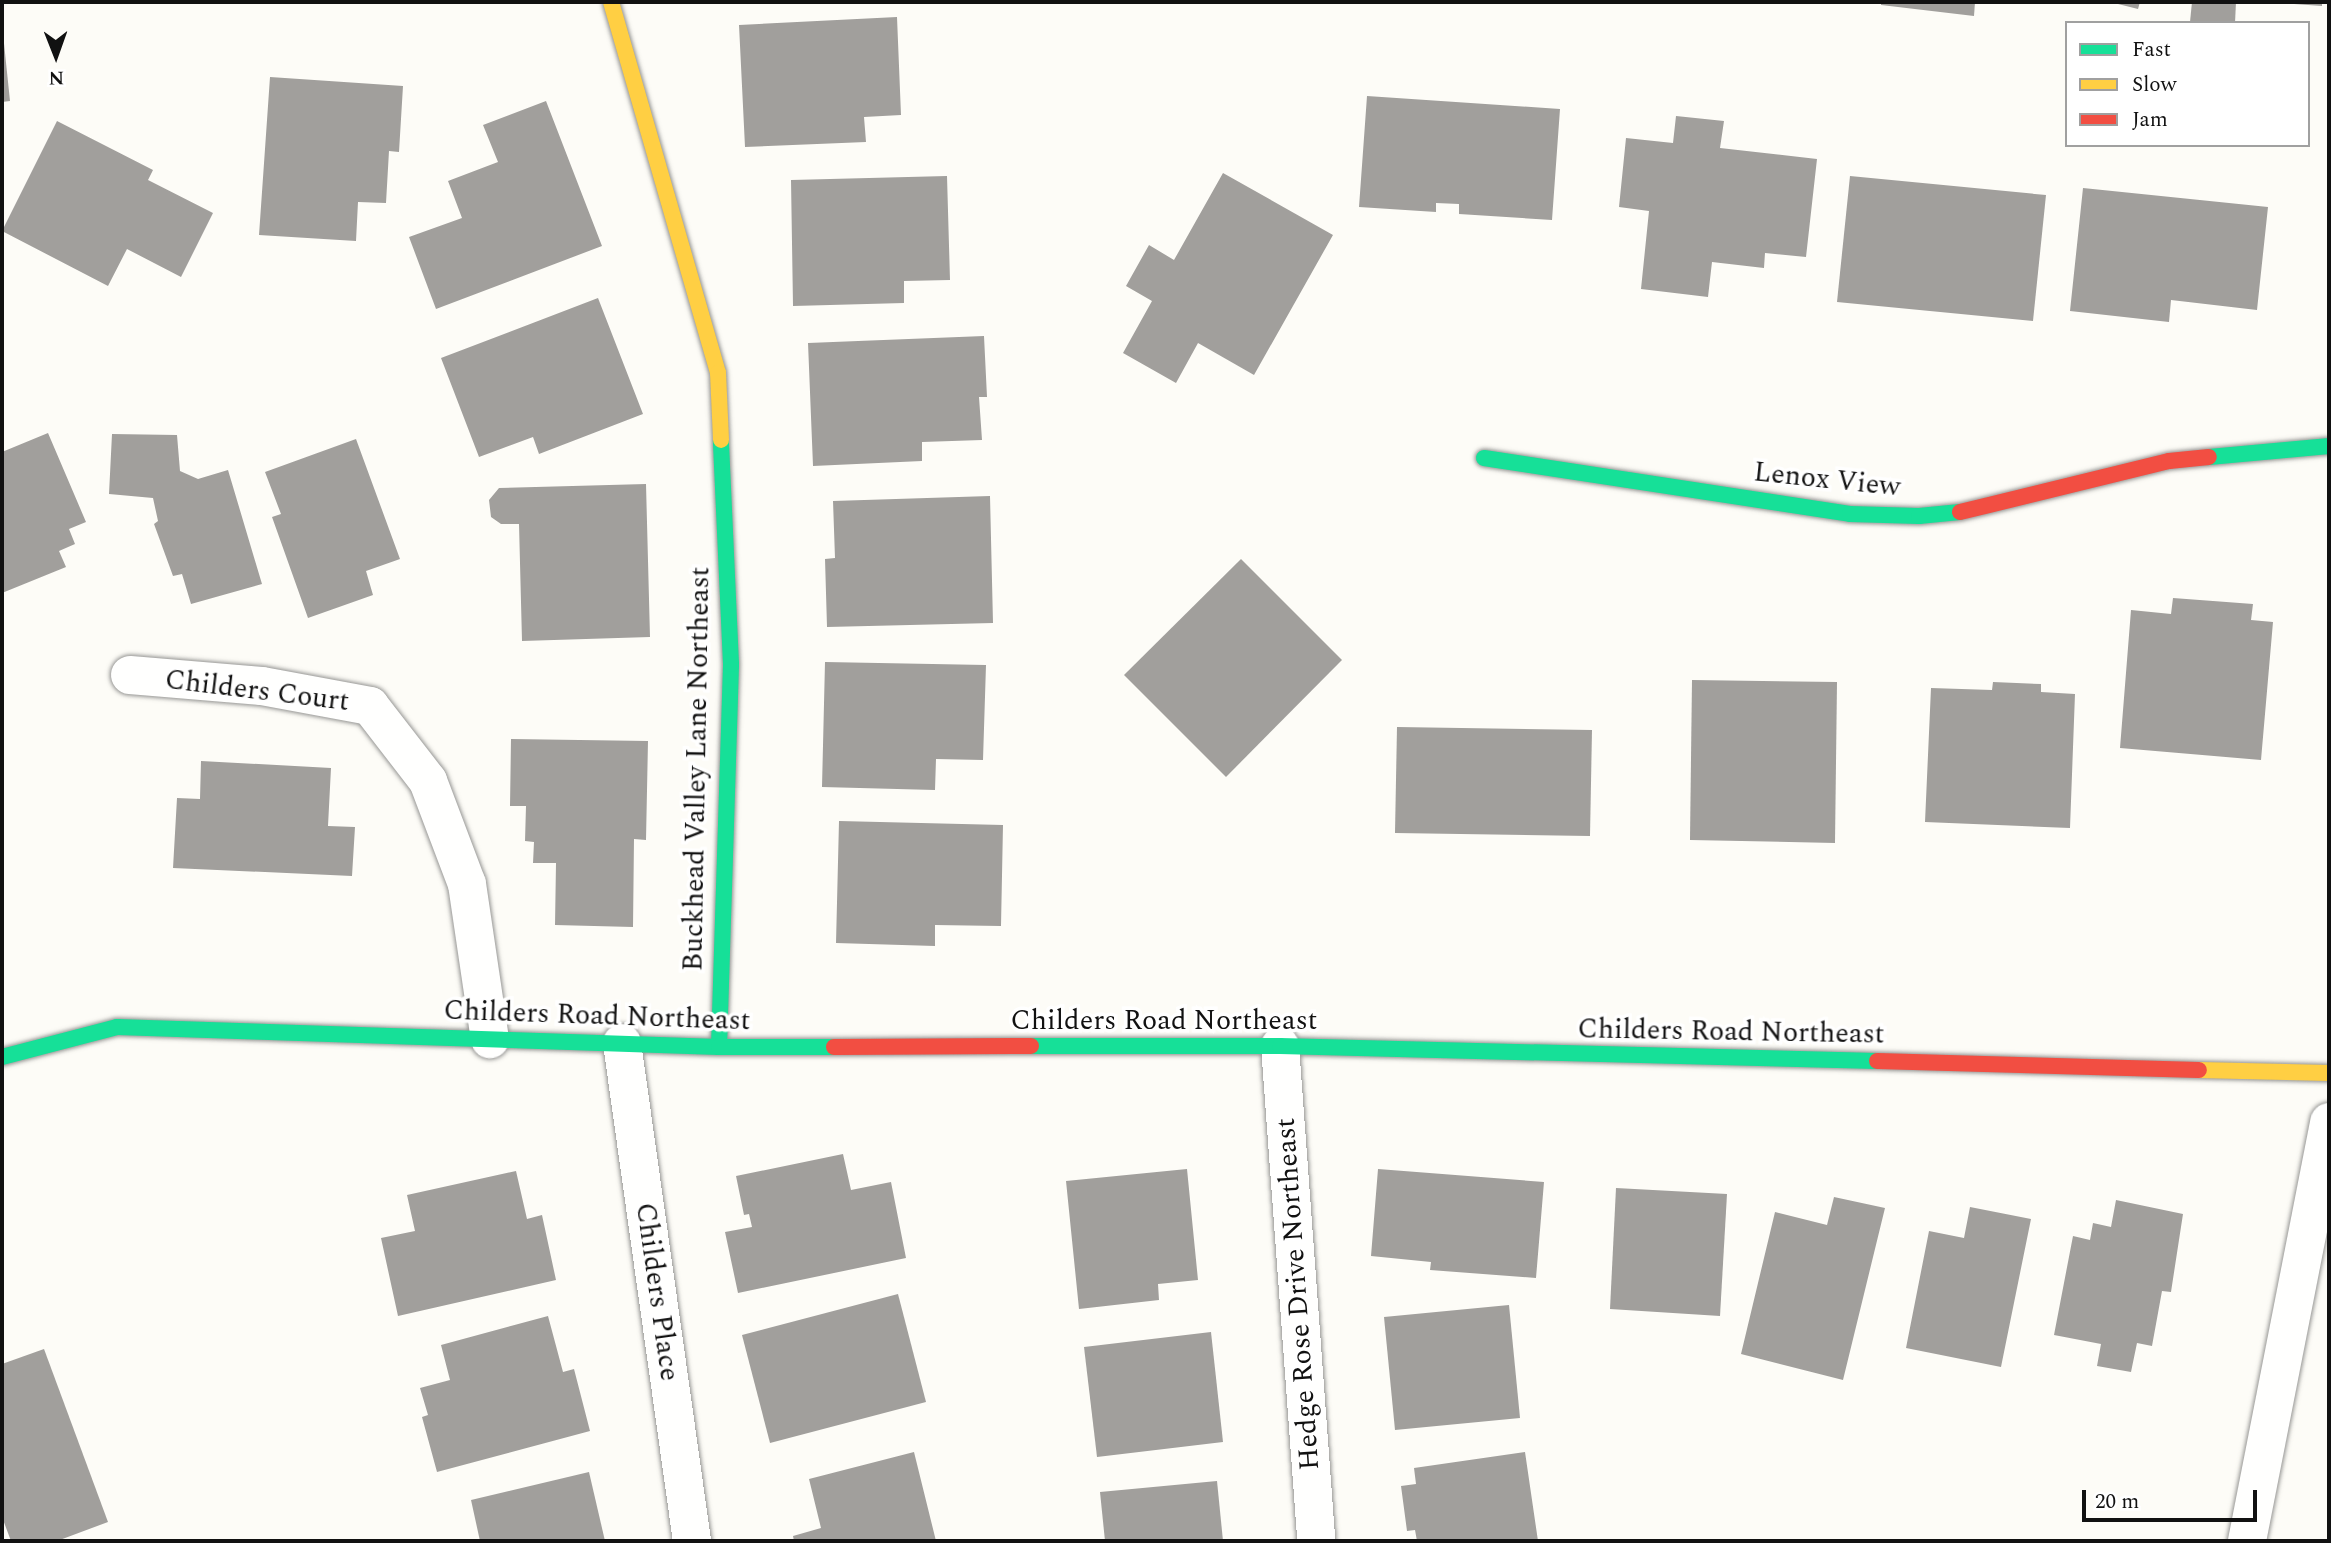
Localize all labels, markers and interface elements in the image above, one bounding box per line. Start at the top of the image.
north arrow [21,21,91,91]
legend [2065,21,2310,147]
text: Fast [2132,34,2171,66]
text: N [48,63,64,92]
text: Slow [2132,69,2176,101]
text: Jam [2132,104,2168,136]
street label: Lenox View [1752,456,1902,504]
street label: Buckhead Valley Lane Northeast [677,566,717,972]
street label: Childers Court [163,663,351,719]
street label: Childers Road Northeast [443,994,751,1038]
street label: Childers Road Northeast [1011,1004,1317,1038]
street label: Childers Road Northeast [1577,1013,1885,1051]
street label: Hedge Rose Drive Northeast [1269,1117,1327,1471]
street label: Childers Place [628,1201,686,1383]
scale bar [2086,1476,2261,1520]
text: 20 m [2095,1486,2139,1518]

